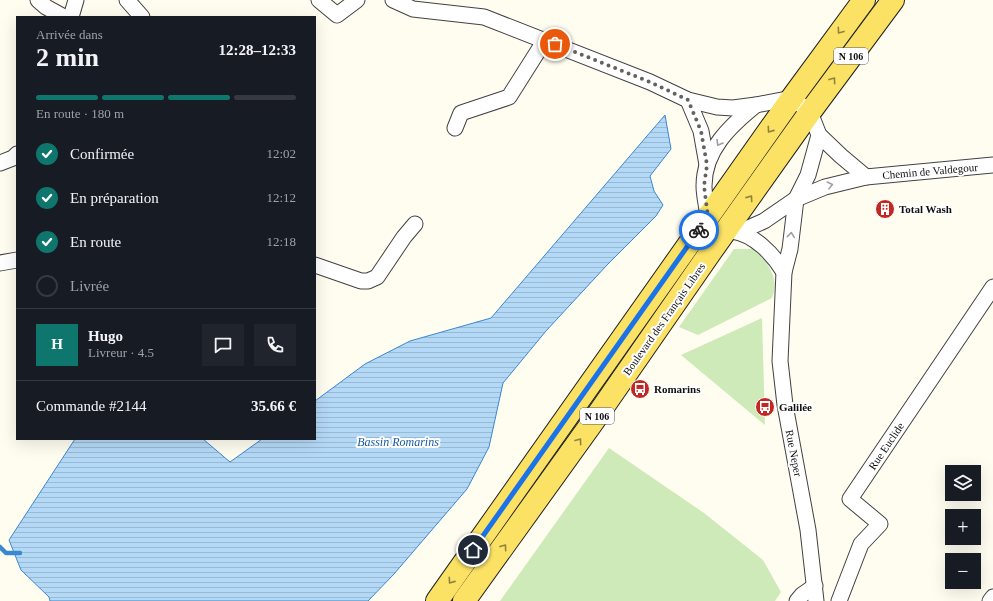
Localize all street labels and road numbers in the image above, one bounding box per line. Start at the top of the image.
road number: N 106 [834,48,868,64]
street label: Chemin de Valdegour [882,161,979,181]
street label: Boulevard des Français Libres [621,261,707,377]
road number: N 106 [580,408,614,424]
street label: Rue Euclide [866,420,906,472]
street label: Rue Neper [784,429,804,478]

